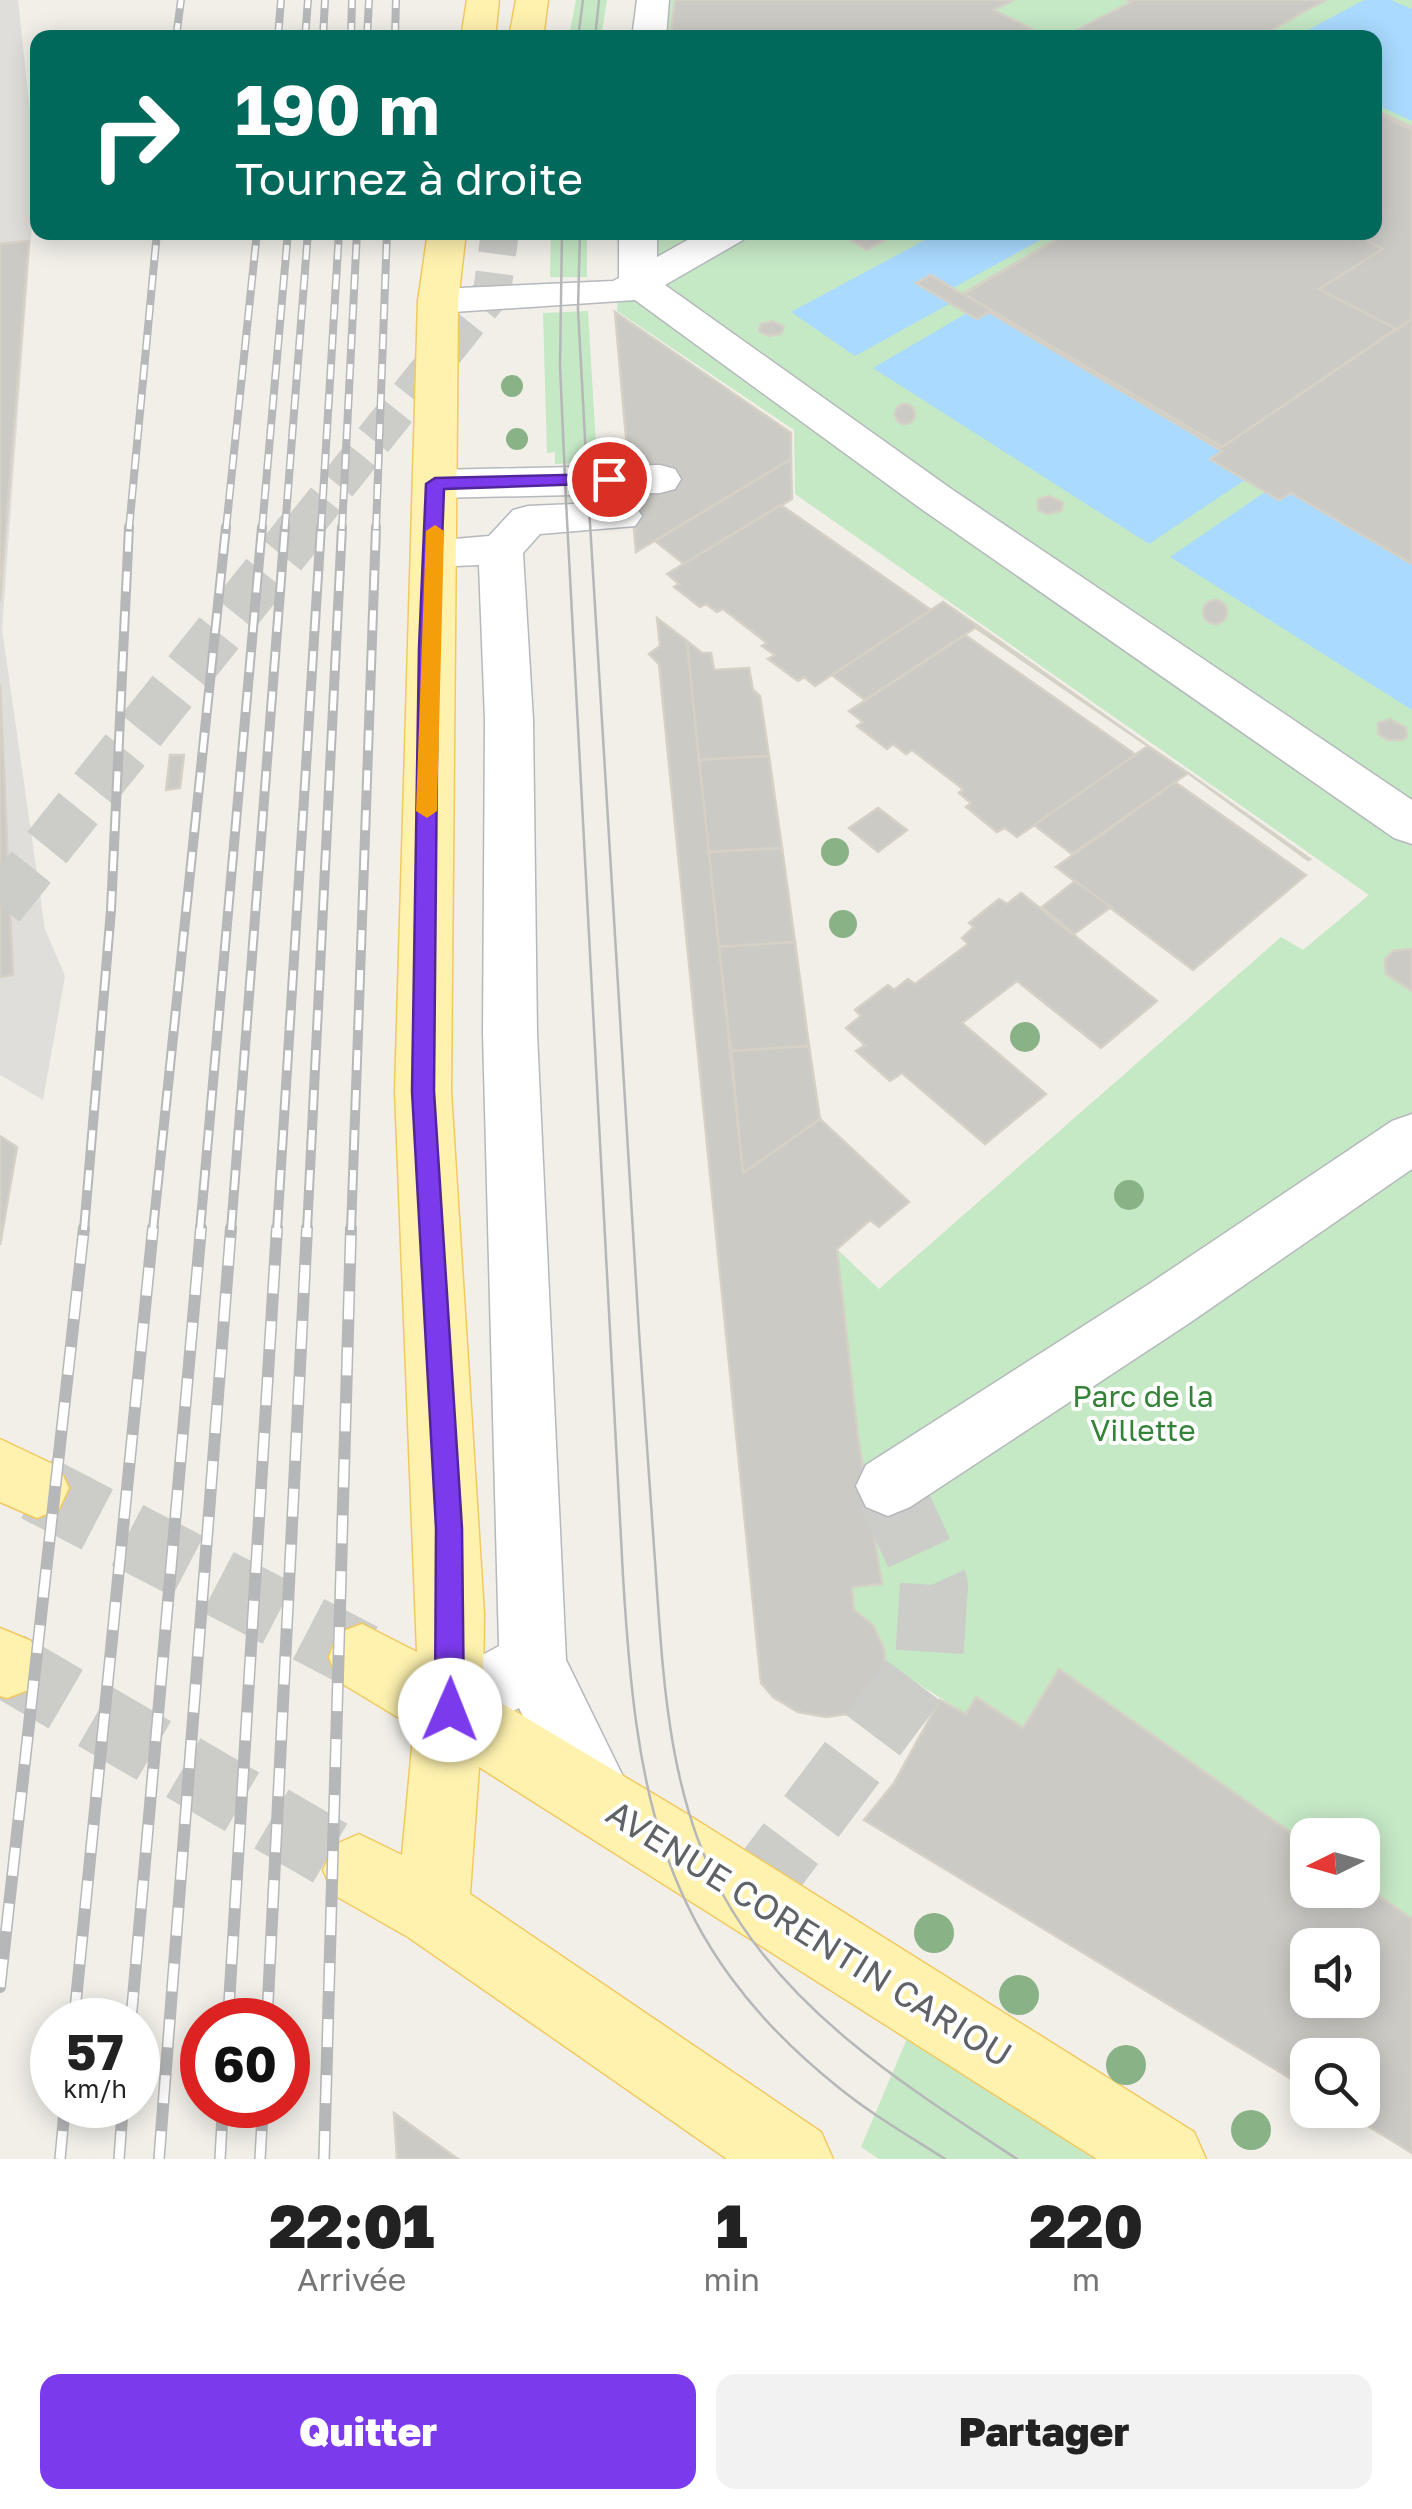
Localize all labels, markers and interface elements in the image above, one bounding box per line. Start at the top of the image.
text: 190 m [235,66,440,150]
icon: right [70,70,200,200]
text: Tournez à droite [235,151,583,205]
pin [567,437,652,522]
icon: arrive [582,452,637,507]
park label: Parc de la Villette [1072,1378,1214,1448]
position arrow [398,1658,502,1762]
street label: AVENUE CORENTIN CARIOU [599,1791,1020,2075]
north arrow [1290,1818,1380,1908]
map controls [1290,1818,1380,2128]
button: sound [1290,1928,1380,2018]
speed limit sign: 60 [180,1998,310,2128]
text: 57 [66,2021,124,2081]
button: search [1290,2038,1380,2128]
text: km/h [63,2073,127,2104]
text: 22:01 [269,2189,434,2261]
text: 1 [716,2189,748,2261]
text: 220 [1029,2189,1143,2261]
text: Arrivée [297,2260,406,2298]
text: min [703,2260,760,2298]
text: m [1072,2260,1100,2298]
button: Quitter [40,2374,696,2489]
button: Partager [716,2374,1372,2489]

